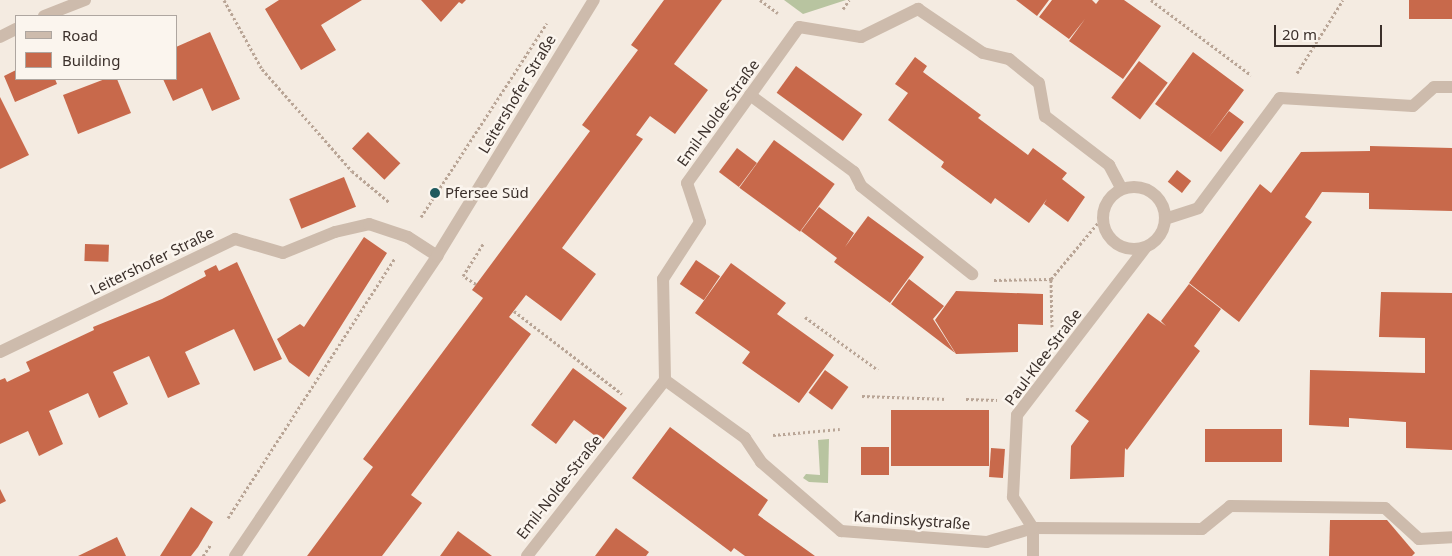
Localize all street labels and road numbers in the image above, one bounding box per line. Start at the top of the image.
street label: Leitershofer Straße [474,31,560,157]
street label: Emil-Nolde-Straße [673,56,763,170]
street label: Leitershofer Straße [87,223,217,299]
street label: Paul-Klee-Straße [1001,305,1085,409]
street label: Emil-Nolde-Straße [513,431,605,543]
street label: Kandinskystraße [853,507,971,533]

